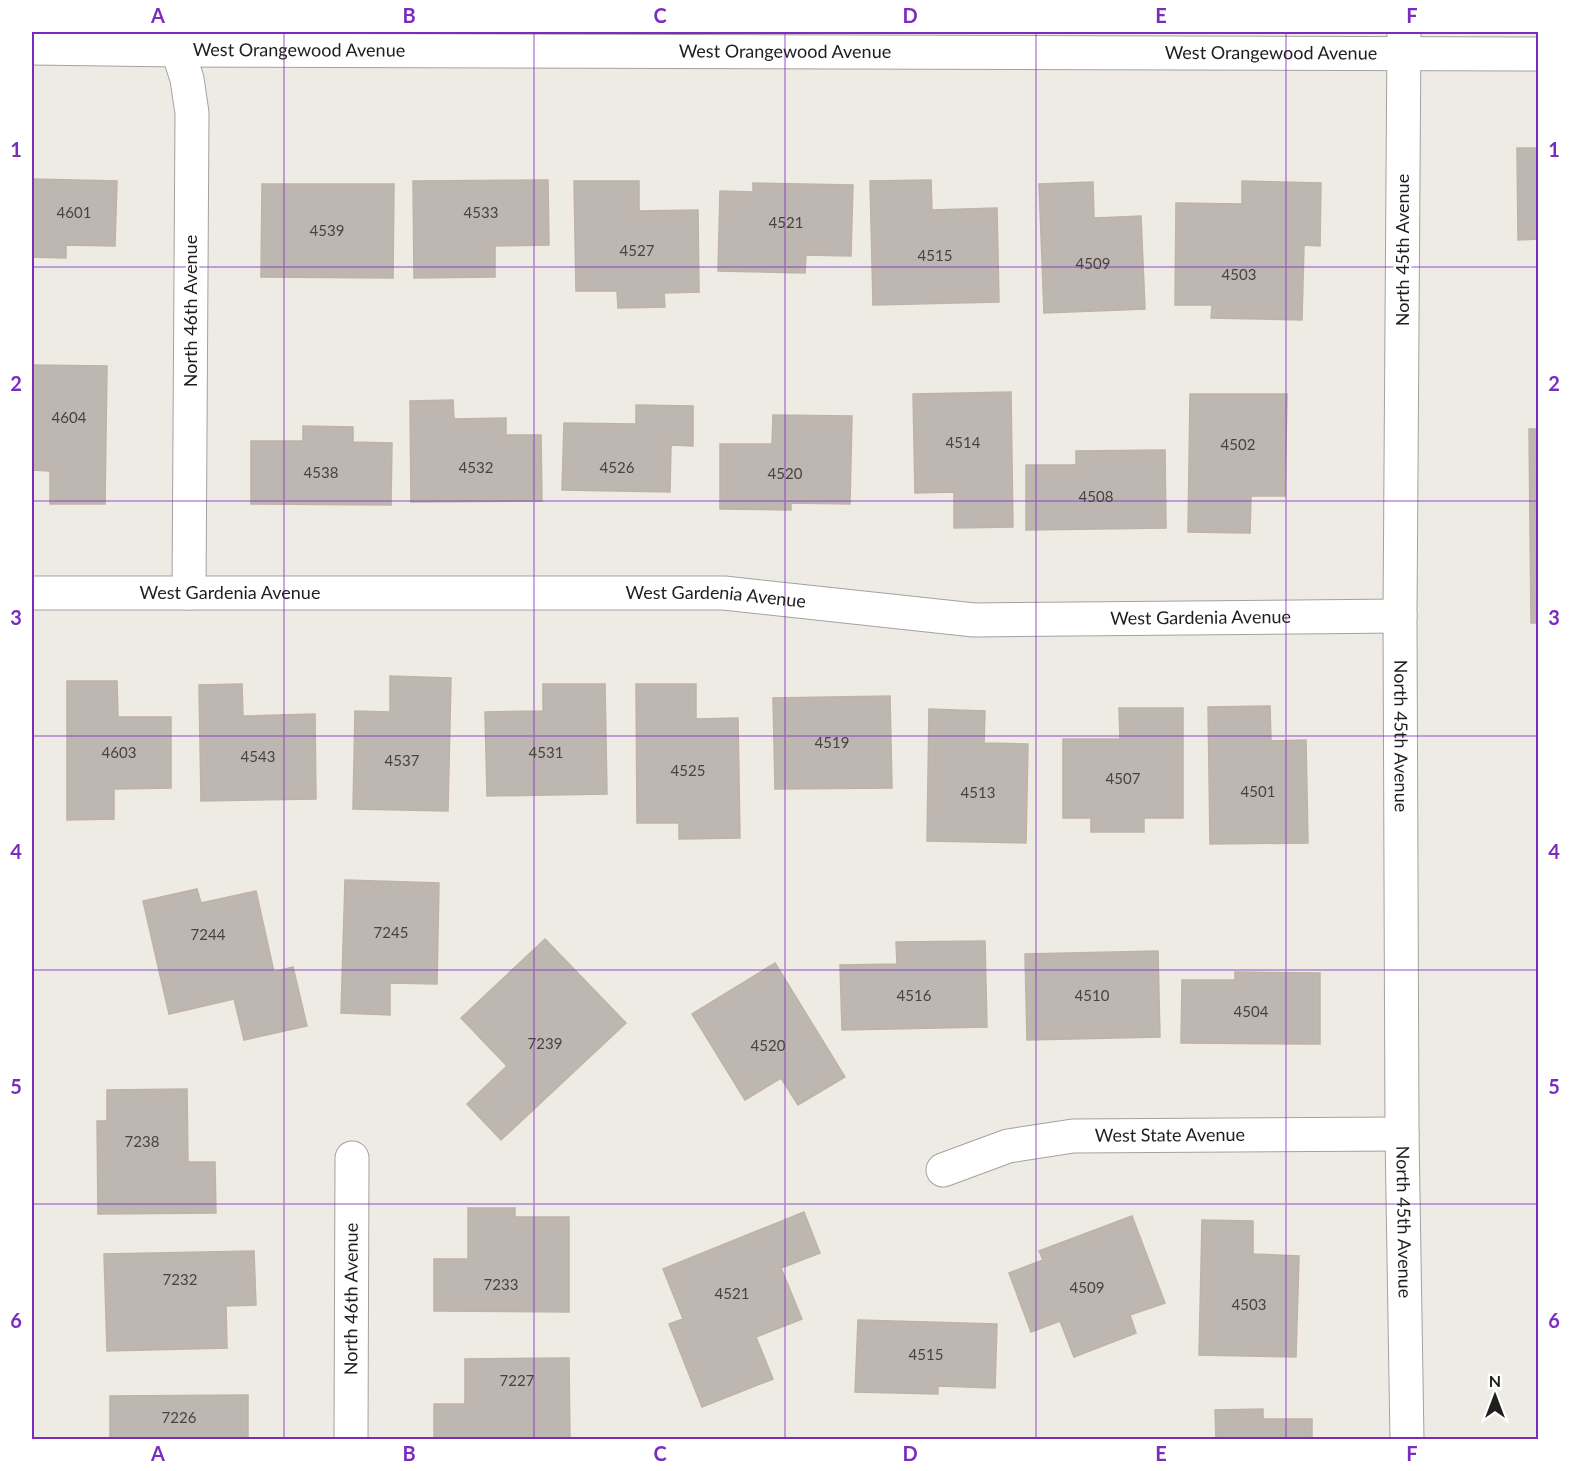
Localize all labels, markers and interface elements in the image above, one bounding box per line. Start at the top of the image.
text: A [150,3,165,27]
text: B [402,3,416,27]
text: C [653,3,667,27]
text: D [902,3,918,27]
text: E [1155,3,1167,27]
text: F [1406,3,1418,27]
street label: West Orangewood Avenue [193,38,405,61]
street label: West Orangewood Avenue [679,39,891,62]
street label: West Orangewood Avenue [1165,41,1377,64]
text: 1 [10,137,22,161]
text: 1 [1548,137,1560,161]
street label: North 45th Avenue [1391,174,1413,326]
house number: 4601 [57,203,91,221]
house number: 4533 [464,203,498,221]
house number: 4521 [769,213,803,231]
house number: 4539 [310,221,344,239]
street label: North 46th Avenue [179,235,201,387]
house number: 4527 [620,241,655,259]
house number: 4515 [918,246,952,264]
house number: 4509 [1076,254,1110,272]
house number: 4503 [1222,265,1256,283]
text: 2 [10,371,22,395]
text: 2 [1548,371,1560,395]
house number: 4604 [52,408,87,426]
house number: 4514 [946,433,981,451]
house number: 4502 [1221,435,1255,453]
house number: 4532 [459,458,493,476]
house number: 4526 [600,458,635,476]
house number: 4538 [304,463,338,481]
house number: 4520 [768,464,803,482]
house number: 4508 [1079,487,1113,505]
street label: West Gardenia Avenue [140,581,320,603]
street label: West Gardenia Avenue [626,581,807,612]
text: 3 [10,605,22,629]
street label: West Gardenia Avenue [1110,605,1291,629]
text: 3 [1548,605,1560,629]
street label: North 45th Avenue [1390,660,1413,812]
house number: 4519 [815,733,849,751]
house number: 4603 [102,743,136,761]
house number: 4531 [529,743,563,761]
house number: 4543 [241,747,275,765]
house number: 4537 [385,751,420,769]
house number: 4525 [671,761,705,779]
house number: 4507 [1106,769,1141,787]
house number: 4501 [1241,782,1275,800]
house number: 4513 [961,783,995,801]
text: 4 [10,839,22,863]
text: 4 [1548,839,1560,863]
house number: 7245 [374,923,408,941]
house number: 7244 [191,925,226,943]
house number: 4516 [897,986,932,1004]
house number: 4510 [1075,986,1110,1004]
house number: 4504 [1234,1002,1269,1020]
house number: 7239 [528,1034,562,1052]
house number: 4520 [751,1036,786,1054]
text: 5 [10,1074,22,1098]
text: 5 [1548,1074,1560,1098]
street label: West State Avenue [1095,1123,1245,1146]
house number: 7238 [125,1132,159,1150]
street label: North 45th Avenue [1392,1146,1417,1298]
street label: North 46th Avenue [339,1223,362,1375]
house number: 7232 [163,1270,197,1288]
house number: 7233 [484,1275,518,1293]
house number: 4509 [1070,1278,1104,1296]
house number: 4521 [715,1284,749,1302]
house number: 4503 [1232,1295,1266,1313]
text: 6 [10,1308,22,1332]
text: 6 [1548,1308,1560,1332]
house number: 4515 [909,1345,943,1363]
north arrow [1465,1366,1525,1426]
house number: 7227 [500,1371,535,1389]
text: N [1489,1371,1501,1390]
house number: 7226 [162,1408,197,1426]
text: A [150,1441,165,1465]
text: B [402,1441,416,1465]
text: C [653,1441,667,1465]
text: D [902,1441,918,1465]
text: E [1155,1441,1167,1465]
text: F [1406,1441,1418,1465]

